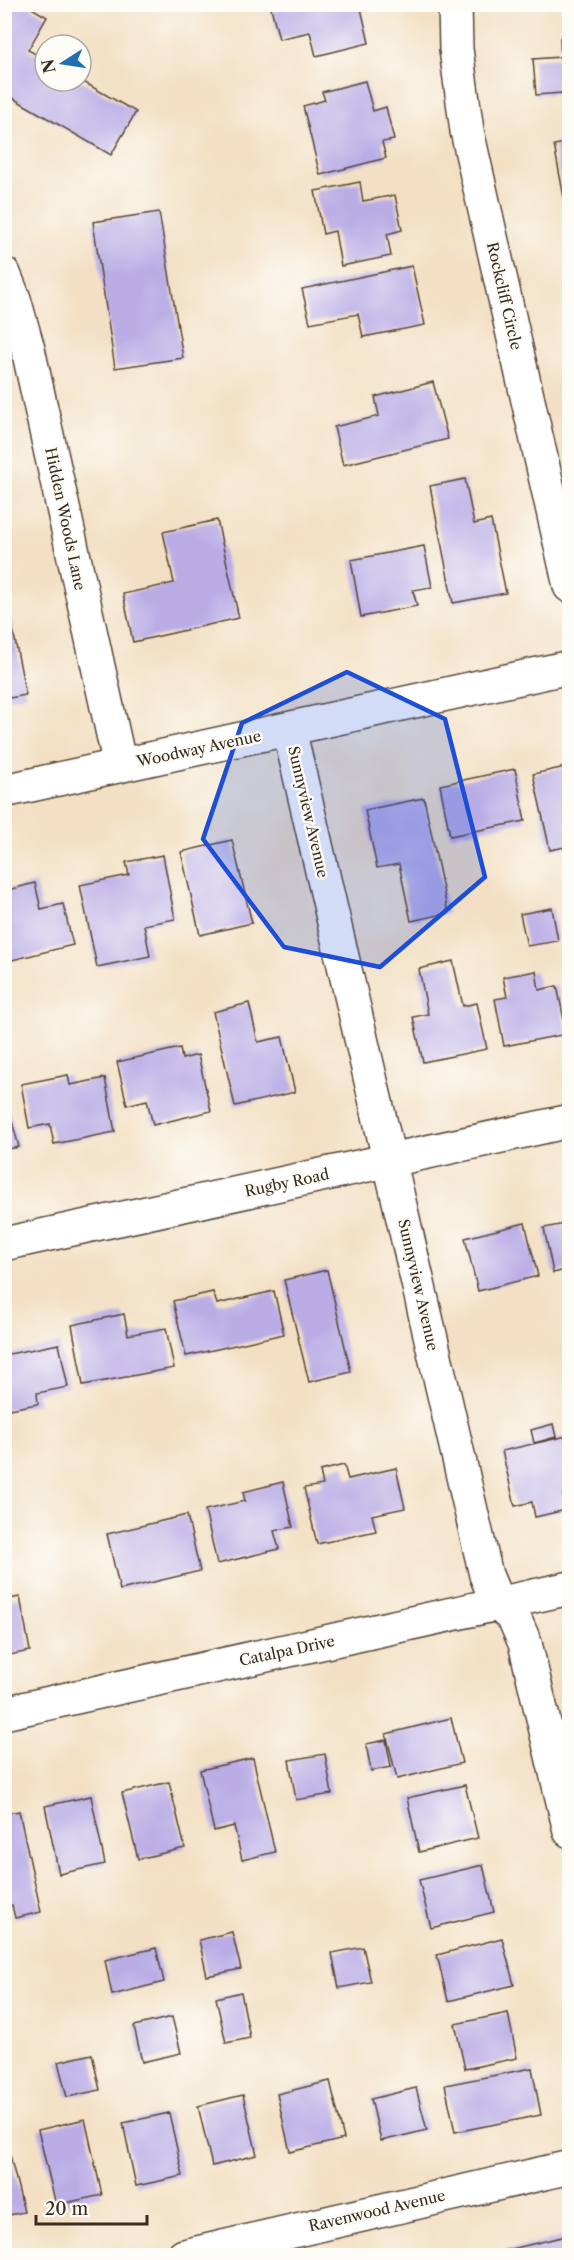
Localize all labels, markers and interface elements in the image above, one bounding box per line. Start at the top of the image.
north arrow [33,33,93,93]
text: N [37,57,60,75]
street label: Rockcliff Circle [483,240,526,352]
street label: Hidden Woods Lane [41,446,90,592]
street label: Woodway Avenue [134,726,263,771]
street label: Sunnyview Avenue [284,744,333,880]
street label: Rugby Road [243,1164,331,1201]
street label: Sunnyview Avenue [394,1217,443,1353]
street label: Catalpa Drive [237,1631,336,1670]
street label: Ravenwood Avenue [307,2186,447,2235]
scale bar [36,2188,147,2226]
text: 20 m [45,2198,89,2220]

